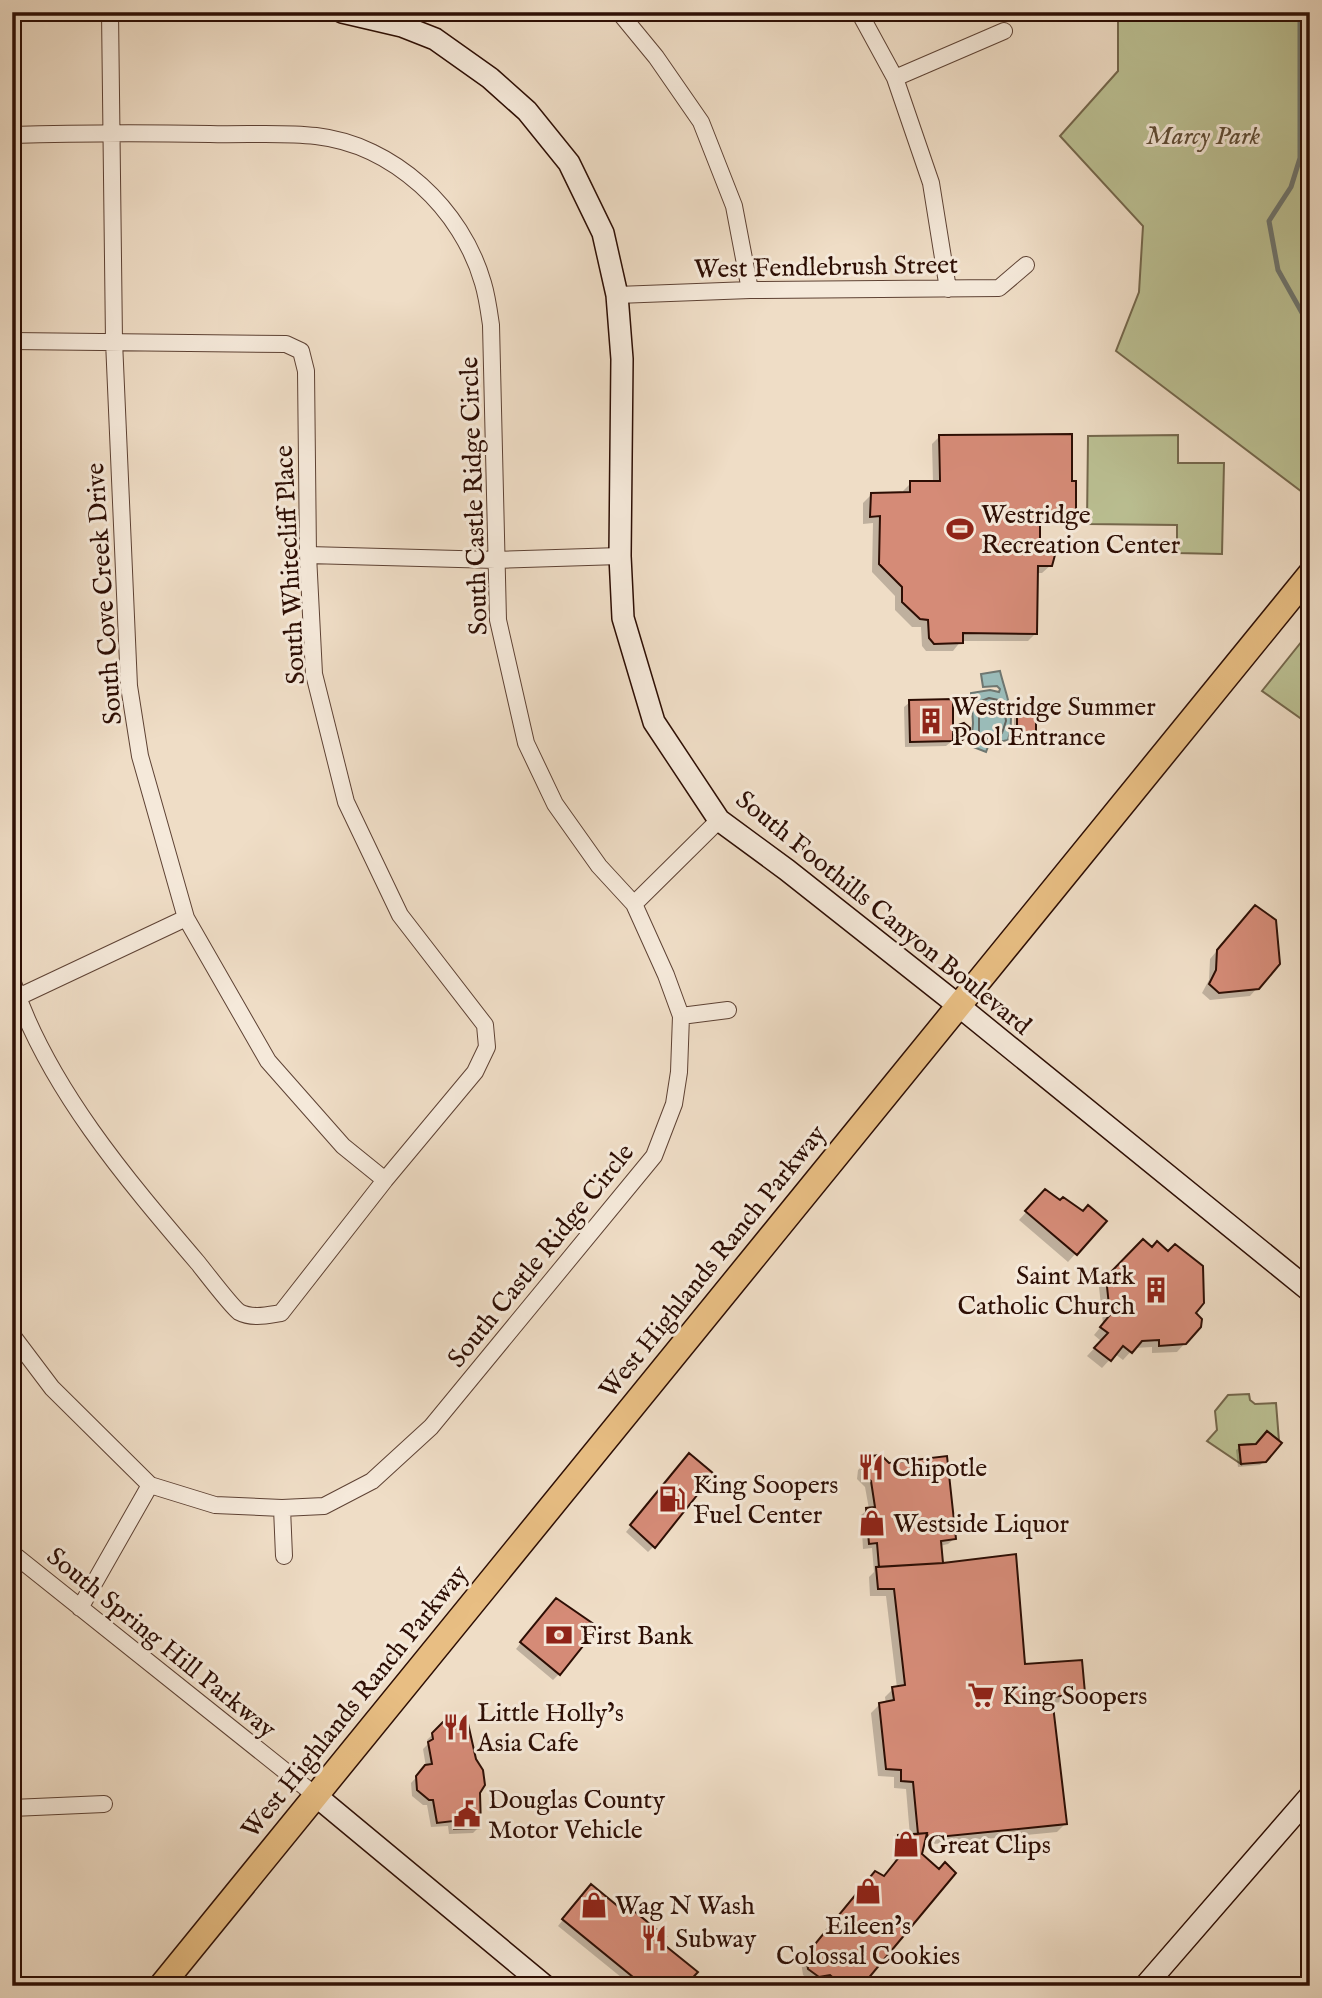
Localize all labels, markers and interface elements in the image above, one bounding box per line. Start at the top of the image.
park label: Marcy Park [1146,120,1261,153]
street label: West Fendlebrush Street [694,249,958,286]
street label: South Castle Ridge Circle [453,356,496,636]
street label: South Whitecliff Place [268,444,313,685]
street label: South Cove Creek Drive [79,462,130,726]
place label: Westridge Recreation Center [981,499,1181,562]
sports icon: Westridge Recreation Center [945,514,975,544]
place label: Westridge Summer Pool Entrance [952,691,1156,754]
building icon: Westridge Summer Pool Entrance [916,706,946,736]
street label: South Foothills Canyon Boulevard [728,784,1038,1043]
street label: West Highlands Ranch Parkway [592,1118,834,1406]
street label: South Castle Ridge Circle [441,1137,642,1375]
place label: Saint Mark Catholic Church [958,1260,1136,1323]
building icon: Saint Mark Catholic Church [1141,1275,1171,1305]
restaurant icon: Chipotle [856,1452,886,1482]
place label: Chipotle [892,1452,987,1485]
place label: King Soopers Fuel Center [693,1469,838,1532]
fuel station icon: King Soopers Fuel Center [657,1484,687,1514]
shop icon: Westside Liquor [857,1508,887,1538]
place label: Westside Liquor [893,1508,1069,1541]
street label: South Spring Hill Parkway [40,1540,283,1746]
street label: West Highlands Ranch Parkway [234,1558,476,1846]
bank icon: First Bank [544,1620,574,1650]
place label: First Bank [580,1620,694,1653]
supermarket icon: King Soopers [966,1680,996,1710]
place label: King Soopers [1002,1680,1147,1713]
place label: Little Holly’s Asia Cafe [476,1697,624,1760]
restaurant icon: Little Holly’s Asia Cafe [441,1712,471,1742]
place label: Douglas County Motor Vehicle [488,1784,665,1847]
public building icon: Douglas County Motor Vehicle [452,1799,482,1829]
shop icon: Great Clips [891,1829,921,1859]
place label: Great Clips [927,1829,1051,1862]
shop icon: Eileen’s Colossal Cookies [853,1876,883,1906]
shop icon: Wag N Wash [579,1890,609,1920]
place label: Wag N Wash [615,1890,755,1923]
place label: Eileen’s Colossal Cookies [776,1910,960,1973]
restaurant icon: Subway [639,1923,669,1953]
place label: Subway [675,1923,756,1956]

